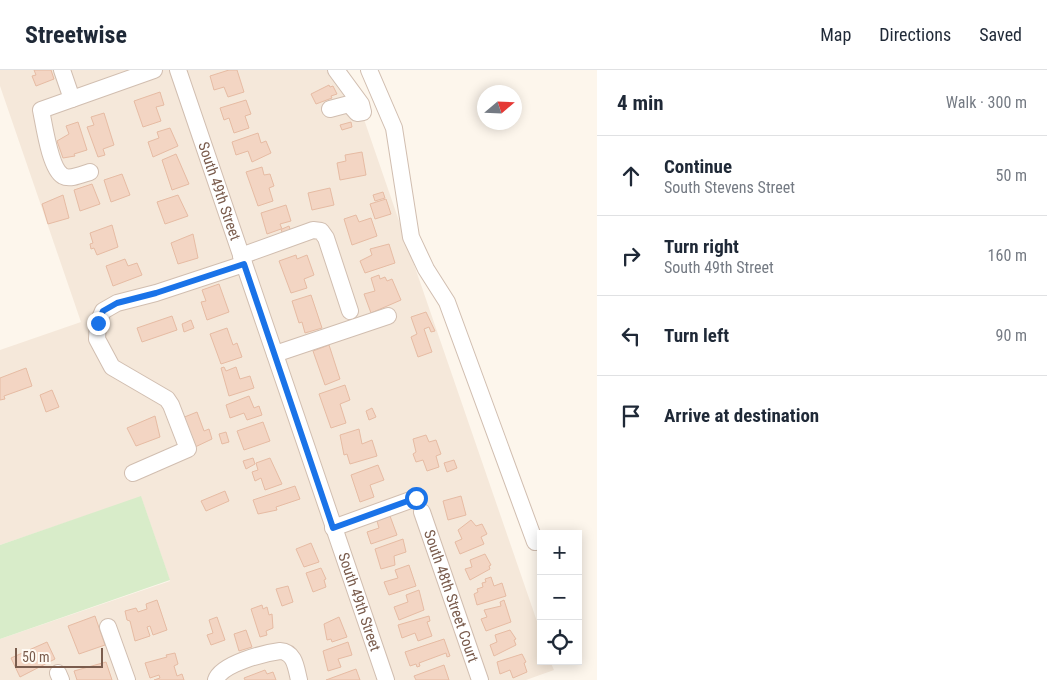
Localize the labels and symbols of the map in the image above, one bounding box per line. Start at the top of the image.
north arrow [477,85,522,130]
street label: South 49th Street [194,140,244,243]
route end [87,312,110,335]
route start [405,487,428,510]
street label: South 48th Street Court [420,527,482,665]
street label: South 49th Street [334,550,384,654]
scale bar [15,645,102,668]

